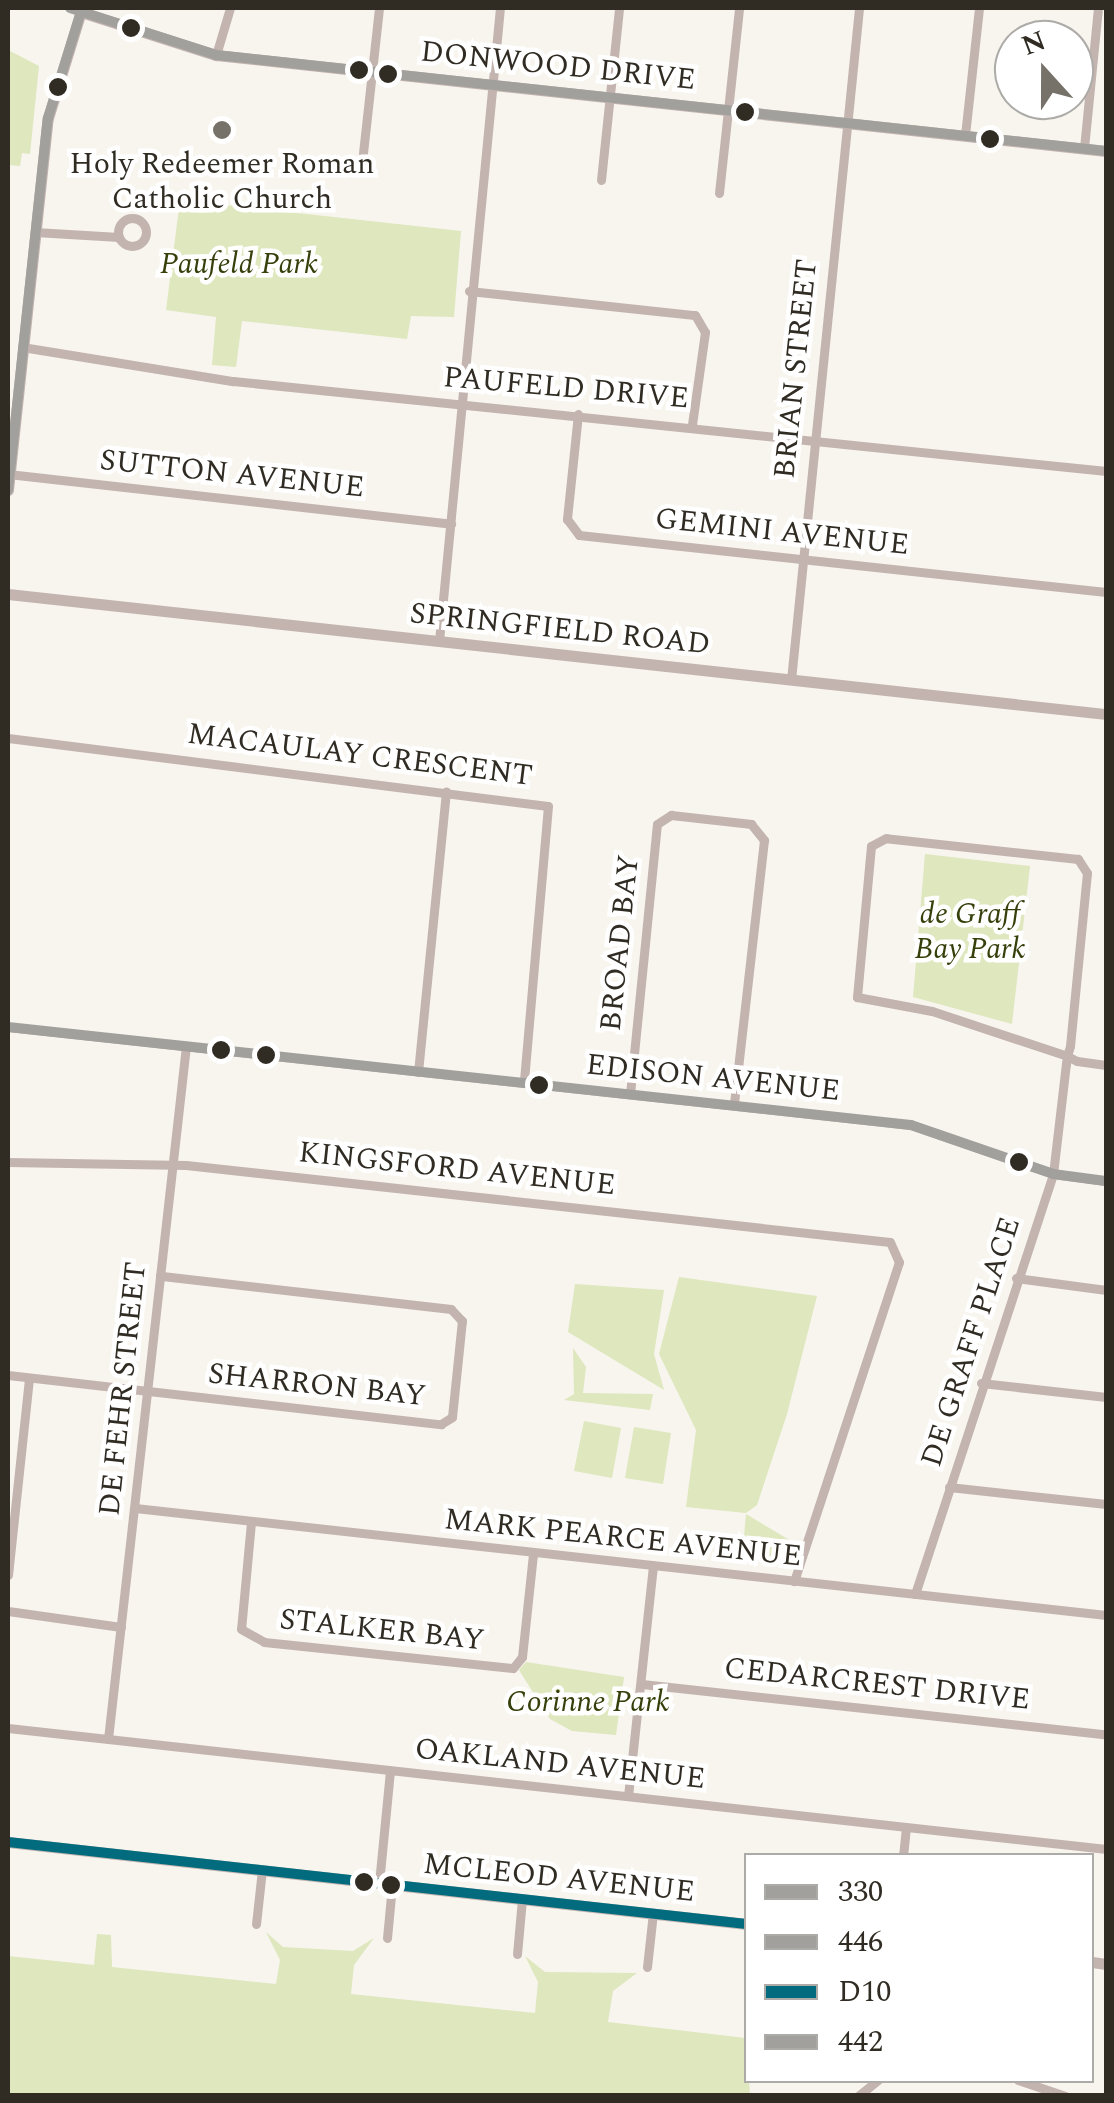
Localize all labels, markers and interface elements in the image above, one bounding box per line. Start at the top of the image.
unlabelled marker [121,18,141,38]
text: N [1015,19,1052,68]
north arrow [994,20,1094,120]
street label: DONWOOD DRIVE [419,34,697,98]
unlabelled marker [349,60,369,80]
unlabelled marker [378,64,398,84]
unlabelled marker [48,77,68,97]
unlabelled marker [735,102,755,122]
marker: Holy Redeemer Roman Catholic Church [211,119,233,141]
unlabelled marker [980,129,1000,149]
place label: Holy Redeemer Roman Catholic Church [70,146,374,216]
park label: Paufeld Park [160,246,318,282]
street label: BRIAN STREET [767,257,825,481]
street label: PAUFELD DRIVE [442,359,690,417]
street label: SUTTON AVENUE [98,442,366,506]
street label: GEMINI AVENUE [653,501,911,563]
street label: SPRINGFIELD ROAD [408,595,712,663]
street label: MACAULAY CRESCENT [185,716,535,794]
street label: BROAD BAY [593,853,647,1033]
park label: de Graff Bay Park [915,896,1025,966]
unlabelled marker [211,1040,231,1060]
unlabelled marker [256,1045,276,1065]
street label: EDISON AVENUE [584,1047,842,1109]
unlabelled marker [529,1075,549,1095]
street label: KINGSFORD AVENUE [297,1134,617,1204]
unlabelled marker [1009,1152,1029,1172]
street label: DE GRAFF PLACE [914,1213,1028,1471]
street label: DE FEHR STREET [92,1260,154,1518]
street label: SHARRON BAY [206,1356,428,1414]
street label: MARK PEARCE AVENUE [443,1501,803,1575]
street label: STALKER BAY [278,1601,486,1659]
street label: CEDARCREST DRIVE [722,1650,1032,1718]
park label: Corinne Park [506,1684,670,1720]
street label: OAKLAND AVENUE [413,1731,707,1797]
street label: MCLEOD AVENUE [422,1846,696,1910]
legend [744,1853,1094,2083]
text: 330 [838,1869,883,1915]
unlabelled marker [354,1872,374,1892]
unlabelled marker [381,1875,401,1895]
text: 446 [838,1919,883,1965]
text: D10 [838,1969,891,2015]
text: 442 [838,2019,883,2065]

